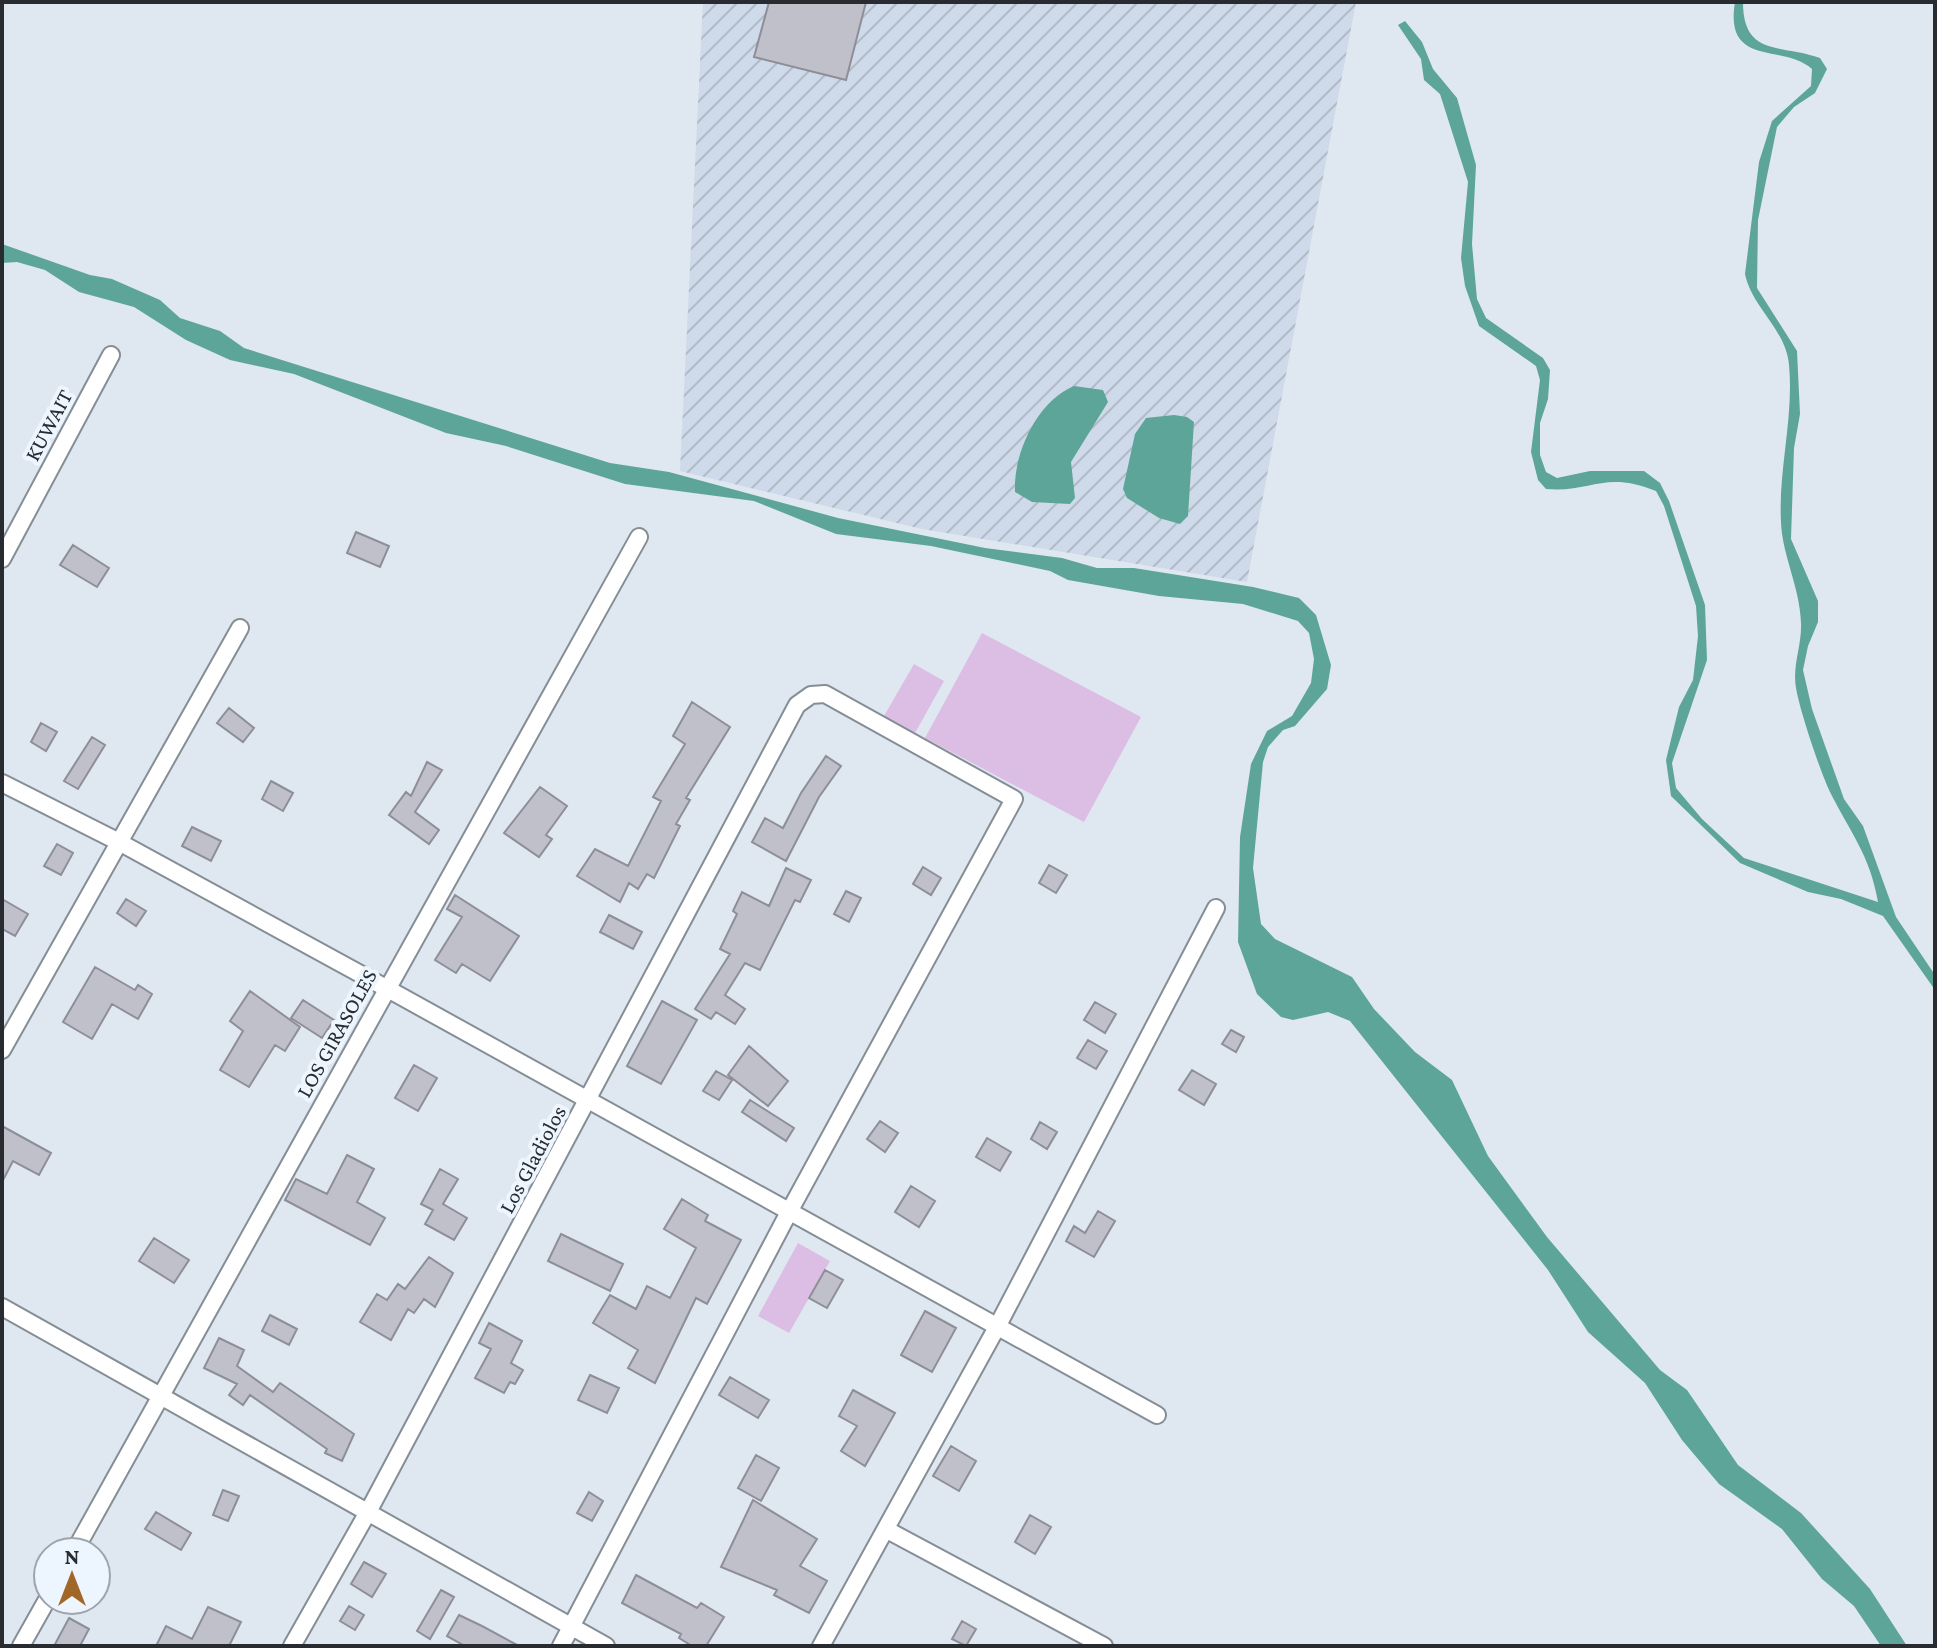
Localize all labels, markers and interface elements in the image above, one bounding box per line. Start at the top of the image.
street label: KUWAIT [19,385,78,465]
street label: LOS GIRASOLES [291,965,382,1102]
street label: Los Gladiolos [494,1101,571,1217]
north arrow [32,1536,112,1616]
text: N [65,1544,80,1569]

